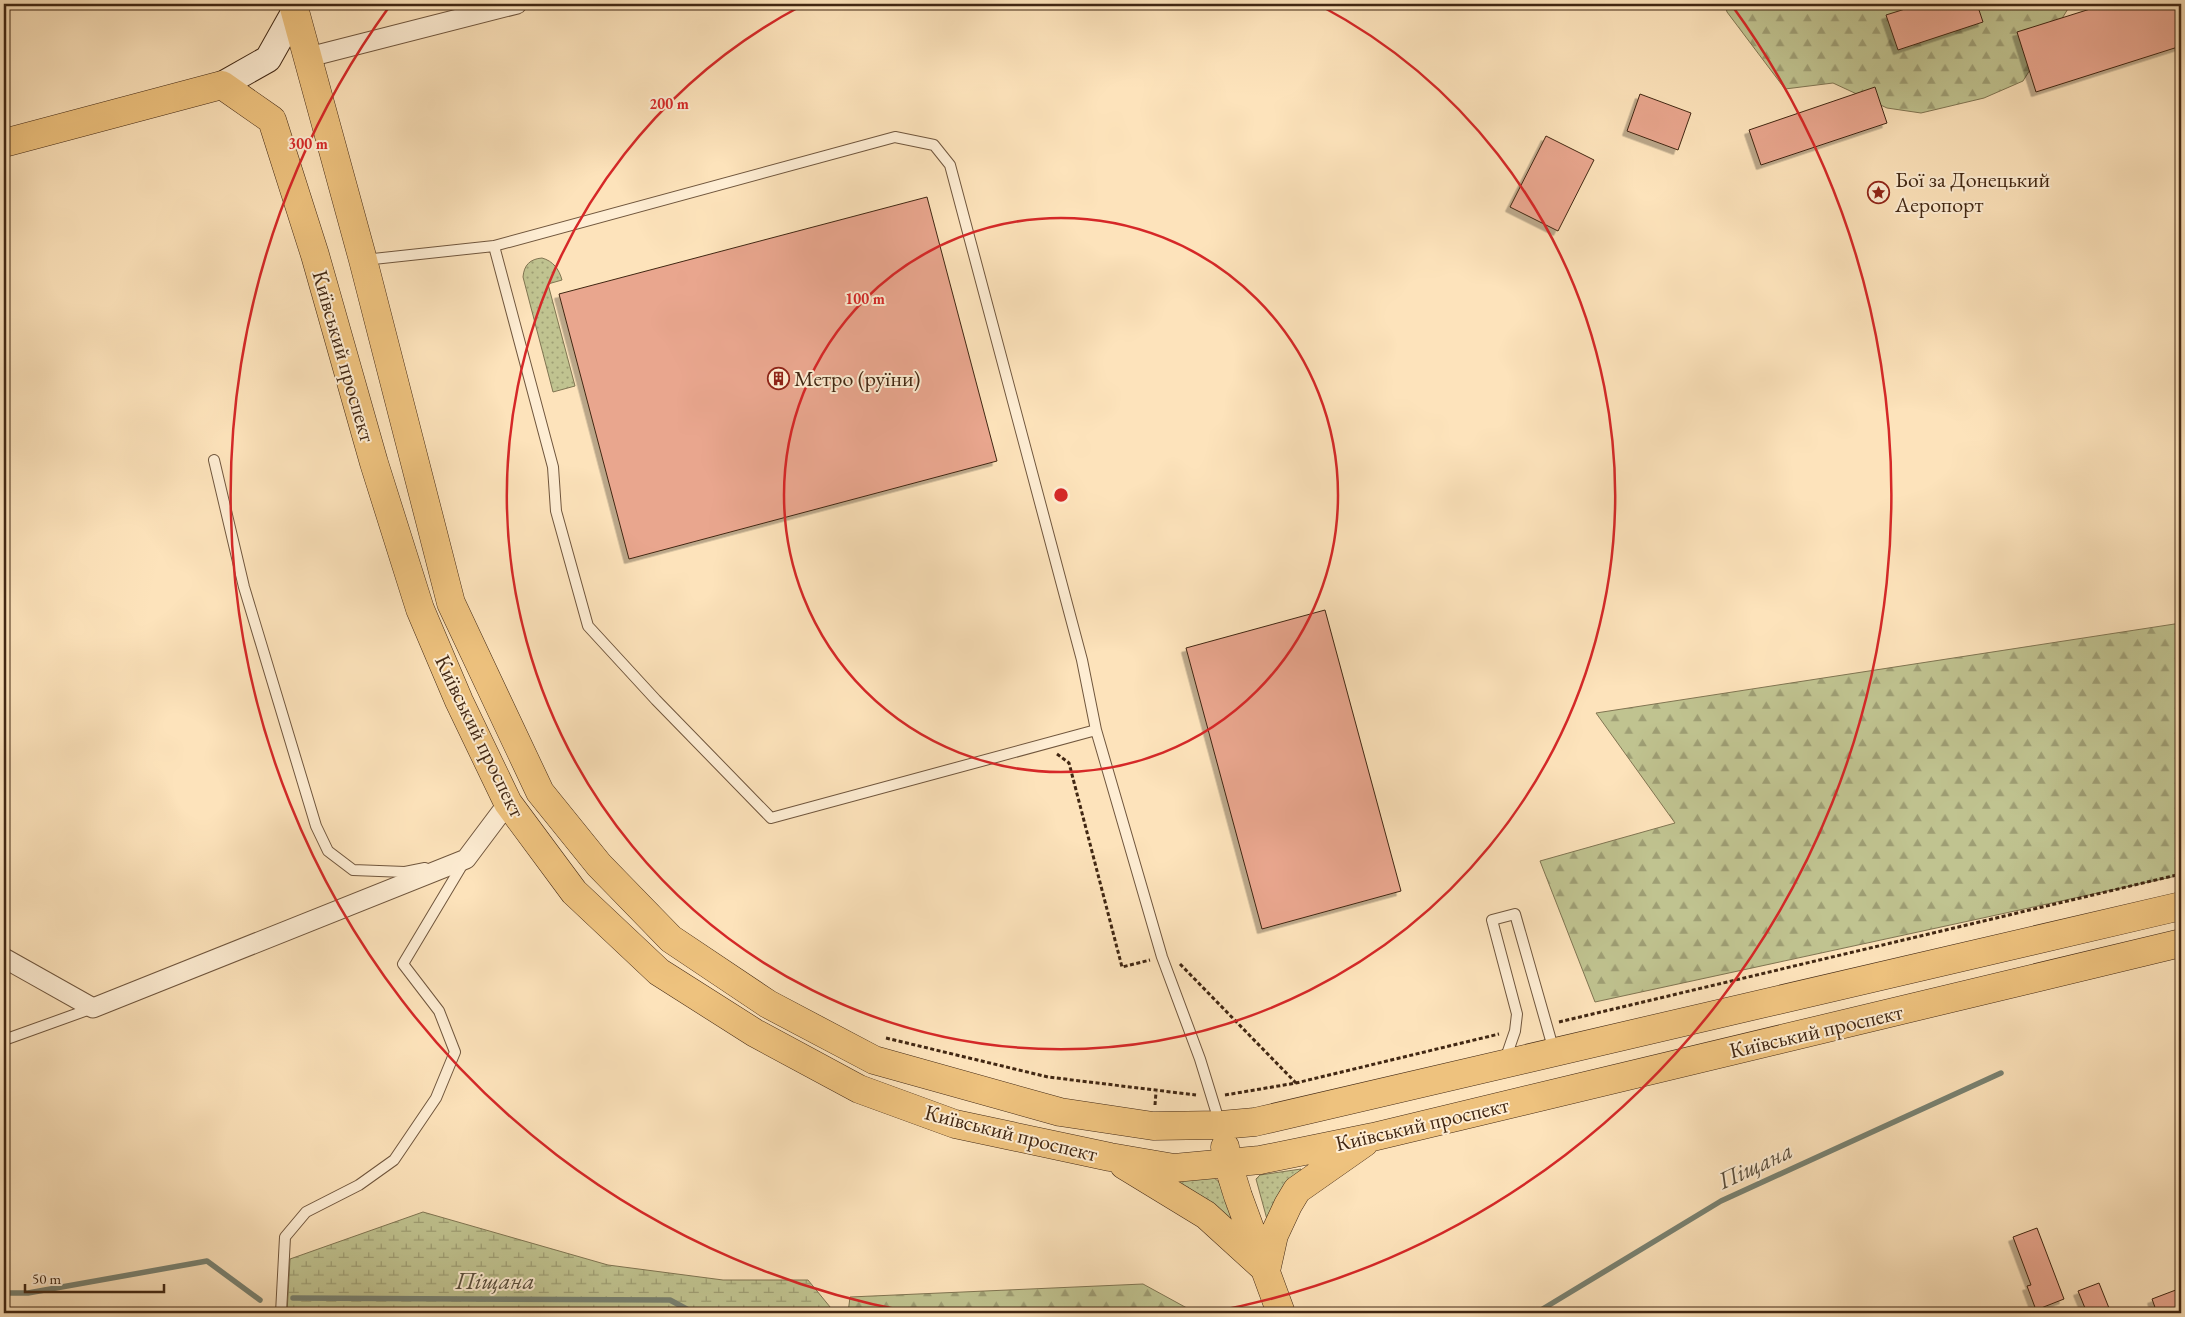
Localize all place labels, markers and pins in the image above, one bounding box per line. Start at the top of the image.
place label: Бої за Донецький Аеропорт [1894,165,2051,219]
place icon: Бої за Донецький Аеропорт [1867,180,1891,204]
place label: Метро (руїни) [794,364,921,393]
building icon: Метро (руїни) [766,366,790,390]
centre of rings [1052,486,1070,504]

